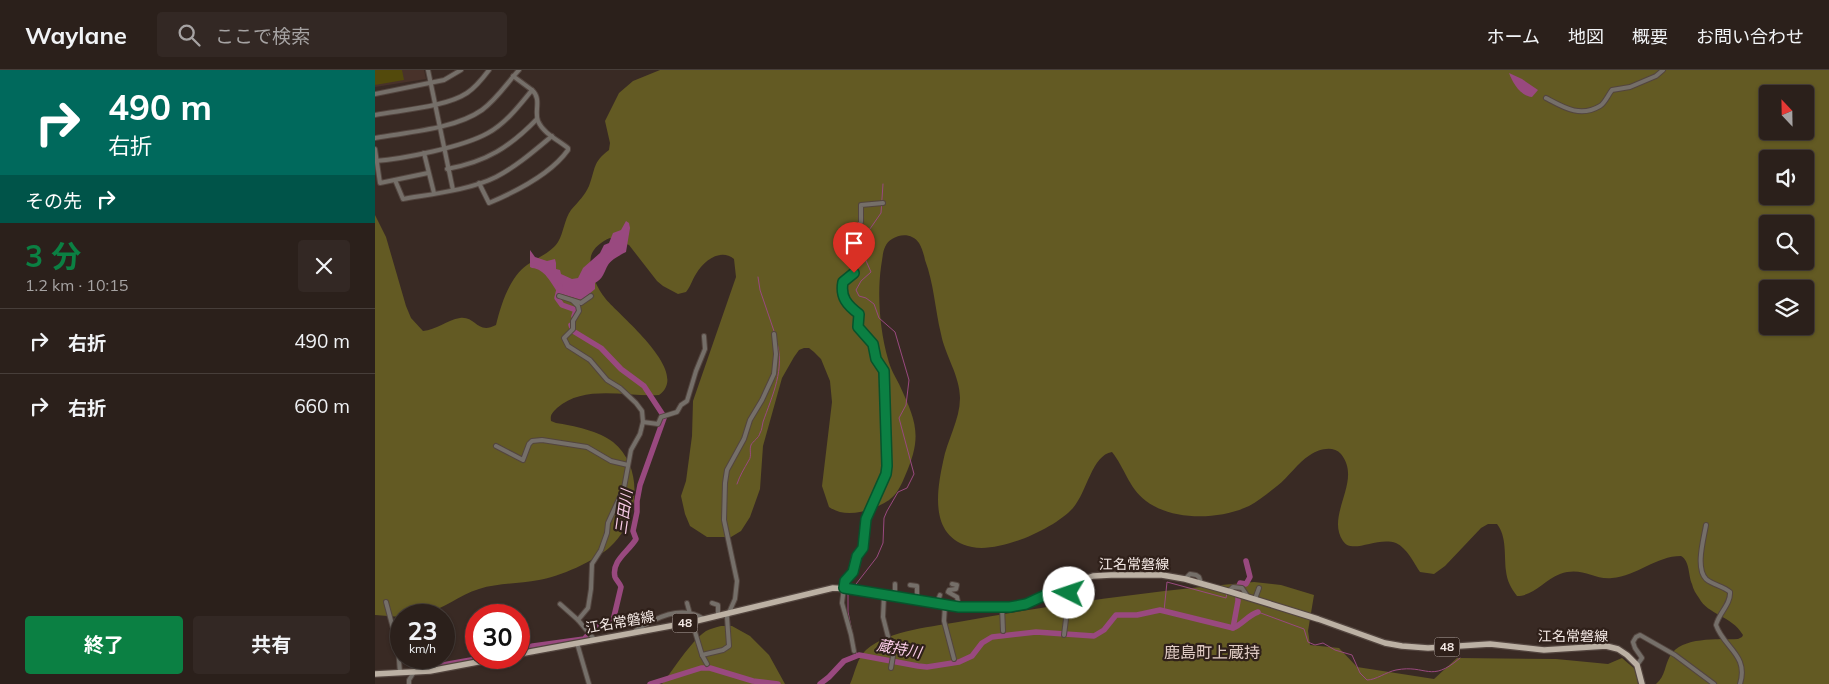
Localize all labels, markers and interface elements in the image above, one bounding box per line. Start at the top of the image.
search box [157,12,507,57]
text: Waylane [25,20,127,50]
icon: search [175,21,203,49]
text: ここで検索 [215,24,310,48]
text: ホーム [1487,25,1540,48]
text: 地図 [1568,25,1604,48]
text: 概要 [1632,25,1668,48]
text: お問い合わせ [1696,25,1804,48]
text: 490 m [108,85,212,129]
north arrow [1759,85,1814,140]
map controls [1759,85,1814,335]
icon: right [25,90,90,155]
text: 右折 [108,132,152,160]
button: sound [1759,150,1814,205]
icon: right [92,185,120,213]
text: その先 [25,189,82,213]
button: search [1759,215,1814,270]
pin [833,222,875,273]
icon: arrive [840,229,868,257]
text: 3 分 [25,237,81,275]
button: close [298,240,350,292]
text: 1.2 km · 10:15 [25,275,128,295]
button: layers [1759,280,1814,335]
icon: right [25,327,53,355]
text: 490 m [294,329,350,353]
text: 右折 [68,331,106,355]
icon: right [25,392,53,420]
text: 660 m [294,394,350,418]
text: 右折 [68,396,106,420]
water label: 三田川 [611,486,636,536]
street label: 江名常磐線 [1099,555,1169,573]
position arrow [1042,566,1094,618]
speed limit sign: 30 [465,604,530,669]
street label: 江名常磐線 [584,607,656,637]
road number: 48 [673,614,697,632]
text: 23 [407,615,438,646]
button: 終了 [25,616,183,674]
button: 共有 [193,616,350,674]
street label: 江名常磐線 [1538,627,1608,645]
water label: 蔵持川 [875,635,925,662]
road number: 48 [1435,638,1459,656]
text: km/h [409,641,436,656]
district label: 鹿島町上蔵持 [1164,642,1260,662]

